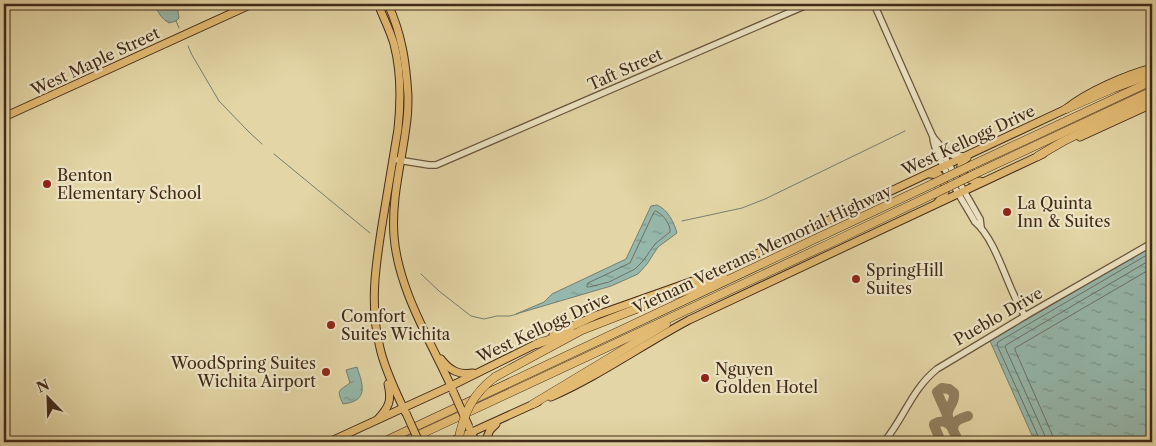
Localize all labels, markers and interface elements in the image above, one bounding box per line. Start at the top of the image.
street label: West Maple Street [27,22,163,100]
street label: Taft Street [585,44,666,94]
street label: West Kellogg Drive [897,100,1038,180]
place label: Benton Elementary School [57,165,202,203]
marker: Benton Elementary School [41,178,53,190]
street label: Vietnam Veterans Memorial Highway [629,180,895,318]
place label: La Quinta Inn & Suites [1017,193,1110,231]
marker: La Quinta Inn & Suites [1001,206,1013,218]
place label: SpringHill Suites [866,260,944,298]
marker: SpringHill Suites [850,273,862,285]
street label: Pueblo Drive [950,282,1046,350]
street label: West Kellogg Drive [472,287,613,367]
place label: Comfort Suites Wichita [341,306,451,344]
marker: Comfort Suites Wichita [325,319,337,331]
place label: WoodSpring Suites Wichita Airport [170,353,316,391]
place label: Nguyen Golden Hotel [715,359,818,397]
marker: WoodSpring Suites Wichita Airport [320,366,332,378]
marker: Nguyen Golden Hotel [699,372,711,384]
north arrow [22,374,72,424]
text: N [34,375,52,397]

